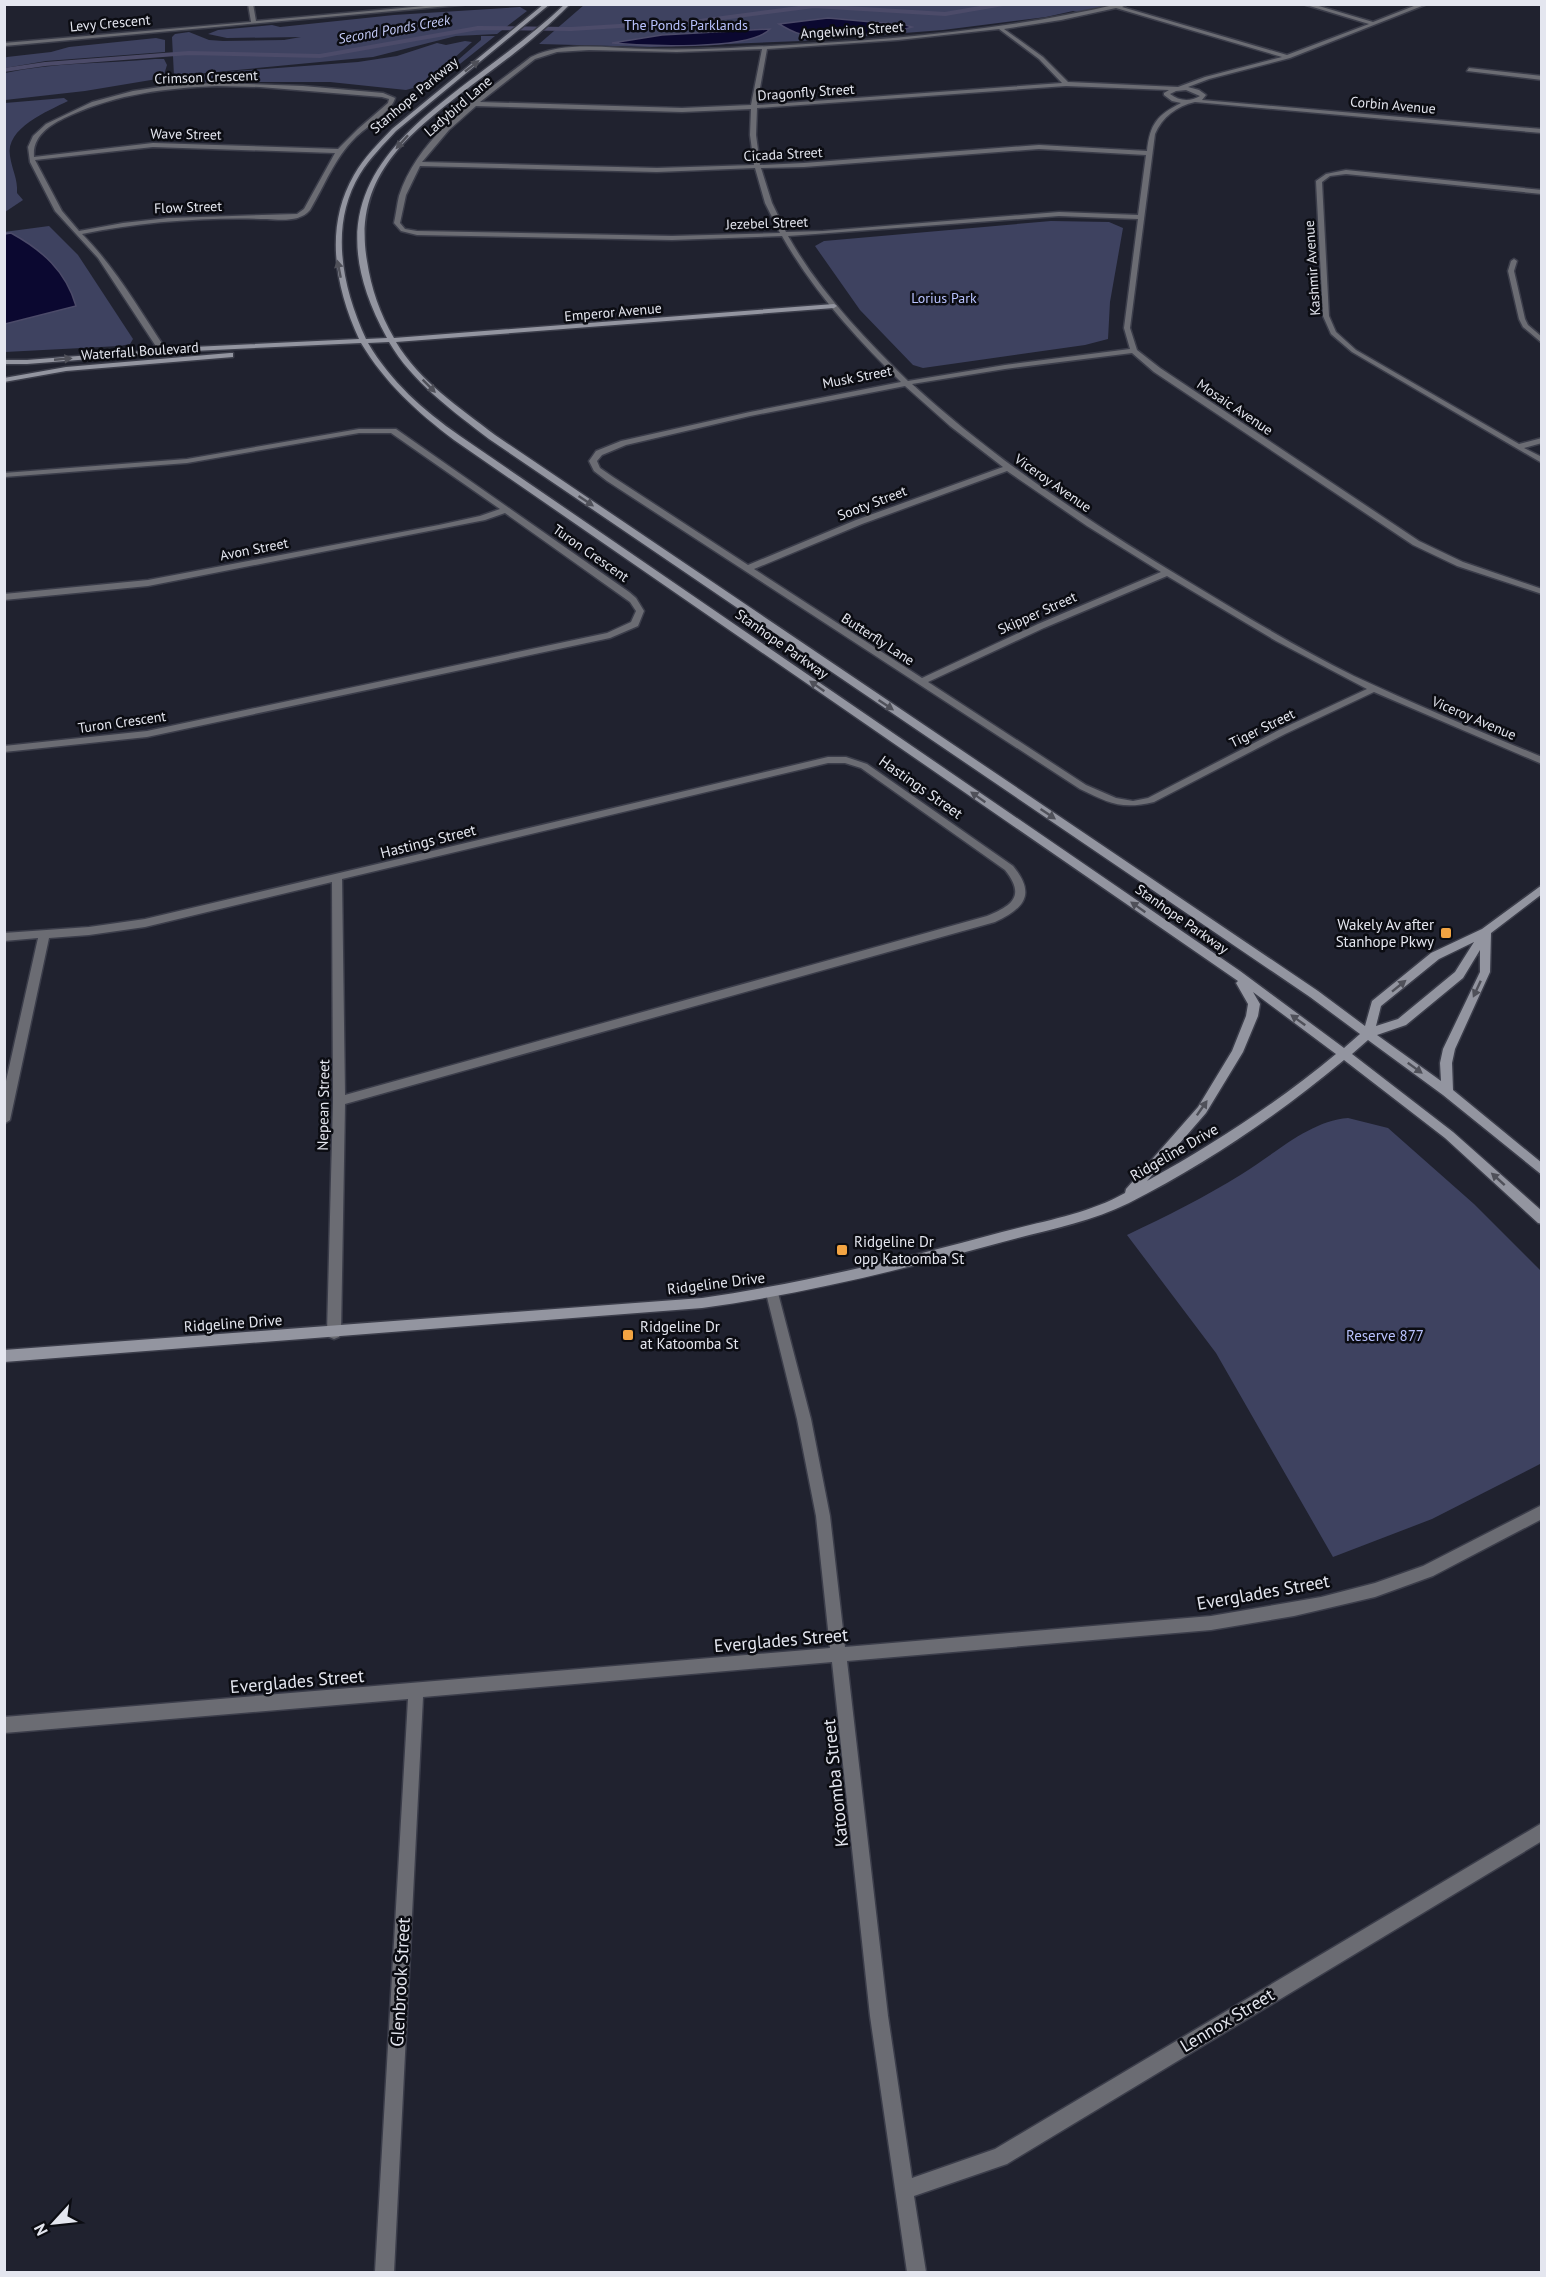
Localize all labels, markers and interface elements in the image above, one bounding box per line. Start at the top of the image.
street label: Levy Crescent [69,10,151,35]
water label: Second Ponds Creek [337,10,452,48]
park label: The Ponds Parklands [624,16,748,34]
street label: Angelwing Street [800,17,904,43]
street label: Stanhope Parkway [366,52,462,137]
one-way arrow [464,59,480,72]
street label: Crimson Crescent [154,66,258,88]
street label: Ladybird Lane [420,72,496,140]
street label: Dragonfly Street [757,80,855,104]
street label: Corbin Avenue [1350,92,1436,118]
street label: Wave Street [150,124,222,144]
one-way arrow [395,134,409,149]
street label: Cicada Street [743,143,823,165]
street label: Flow Street [154,197,223,217]
street label: Jezebel Street [724,213,809,233]
street label: Kashmir Avenue [1300,220,1324,316]
one-way arrow [334,259,343,278]
park label: Lorius Park [911,289,977,307]
street label: Emperor Avenue [564,299,662,325]
street label: Waterfall Boulevard [81,338,199,364]
one-way arrow [53,354,72,364]
street label: Musk Street [821,361,893,393]
street label: Mosaic Avenue [1193,375,1277,439]
one-way arrow [422,378,436,392]
street label: Viceroy Avenue [1010,449,1095,516]
street label: Sooty Street [835,481,909,524]
one-way arrow [578,495,594,506]
street label: Turon Crescent [550,520,633,586]
street label: Avon Street [218,534,290,564]
street label: Skipper Street [995,588,1079,638]
street label: Stanhope Parkway [732,605,833,683]
street label: Butterfly Lane [838,609,918,669]
one-way arrow [809,681,825,692]
street label: Viceroy Avenue [1428,692,1519,744]
one-way arrow [878,699,894,711]
street label: Tiger Street [1226,704,1298,752]
street label: Turon Crescent [77,707,167,737]
street label: Hastings Street [875,751,967,823]
one-way arrow [970,791,986,803]
one-way arrow [1040,808,1056,819]
street label: Hastings Street [378,820,478,862]
street label: Stanhope Parkway [1132,880,1233,958]
one-way arrow [1131,901,1147,913]
place label: Wakely Av after Stanhope Pkwy [1336,915,1434,951]
marker: Wakely Av after Stanhope Pkwy [1439,926,1453,940]
one-way arrow [1391,980,1406,992]
one-way arrow [1472,980,1481,997]
one-way arrow [1290,1014,1305,1026]
street label: Nepean Street [313,1059,333,1151]
one-way arrow [1407,1062,1423,1074]
one-way arrow [1196,1100,1208,1116]
street label: Ridgeline Drive [1127,1119,1221,1185]
one-way arrow [1491,1172,1506,1186]
place label: Ridgeline Dr opp Katoomba St [854,1232,964,1268]
marker: Ridgeline Dr opp Katoomba St [835,1243,849,1257]
street label: Ridgeline Drive [666,1268,766,1298]
street label: Ridgeline Drive [183,1310,283,1336]
place label: Ridgeline Dr at Katoomba St [640,1317,738,1353]
park label: Reserve 877 [1346,1326,1424,1345]
marker: Ridgeline Dr at Katoomba St [621,1328,635,1342]
street label: Everglades Street [1195,1569,1331,1615]
street label: Everglades Street [713,1623,849,1657]
street label: Everglades Street [229,1664,365,1698]
street label: Katoomba Street [817,1718,853,1848]
street label: Glenbrook Street [385,1917,415,2047]
street label: Lennox Street [1176,1983,1278,2057]
north arrow [24,2193,84,2253]
text: N [29,2221,52,2239]

